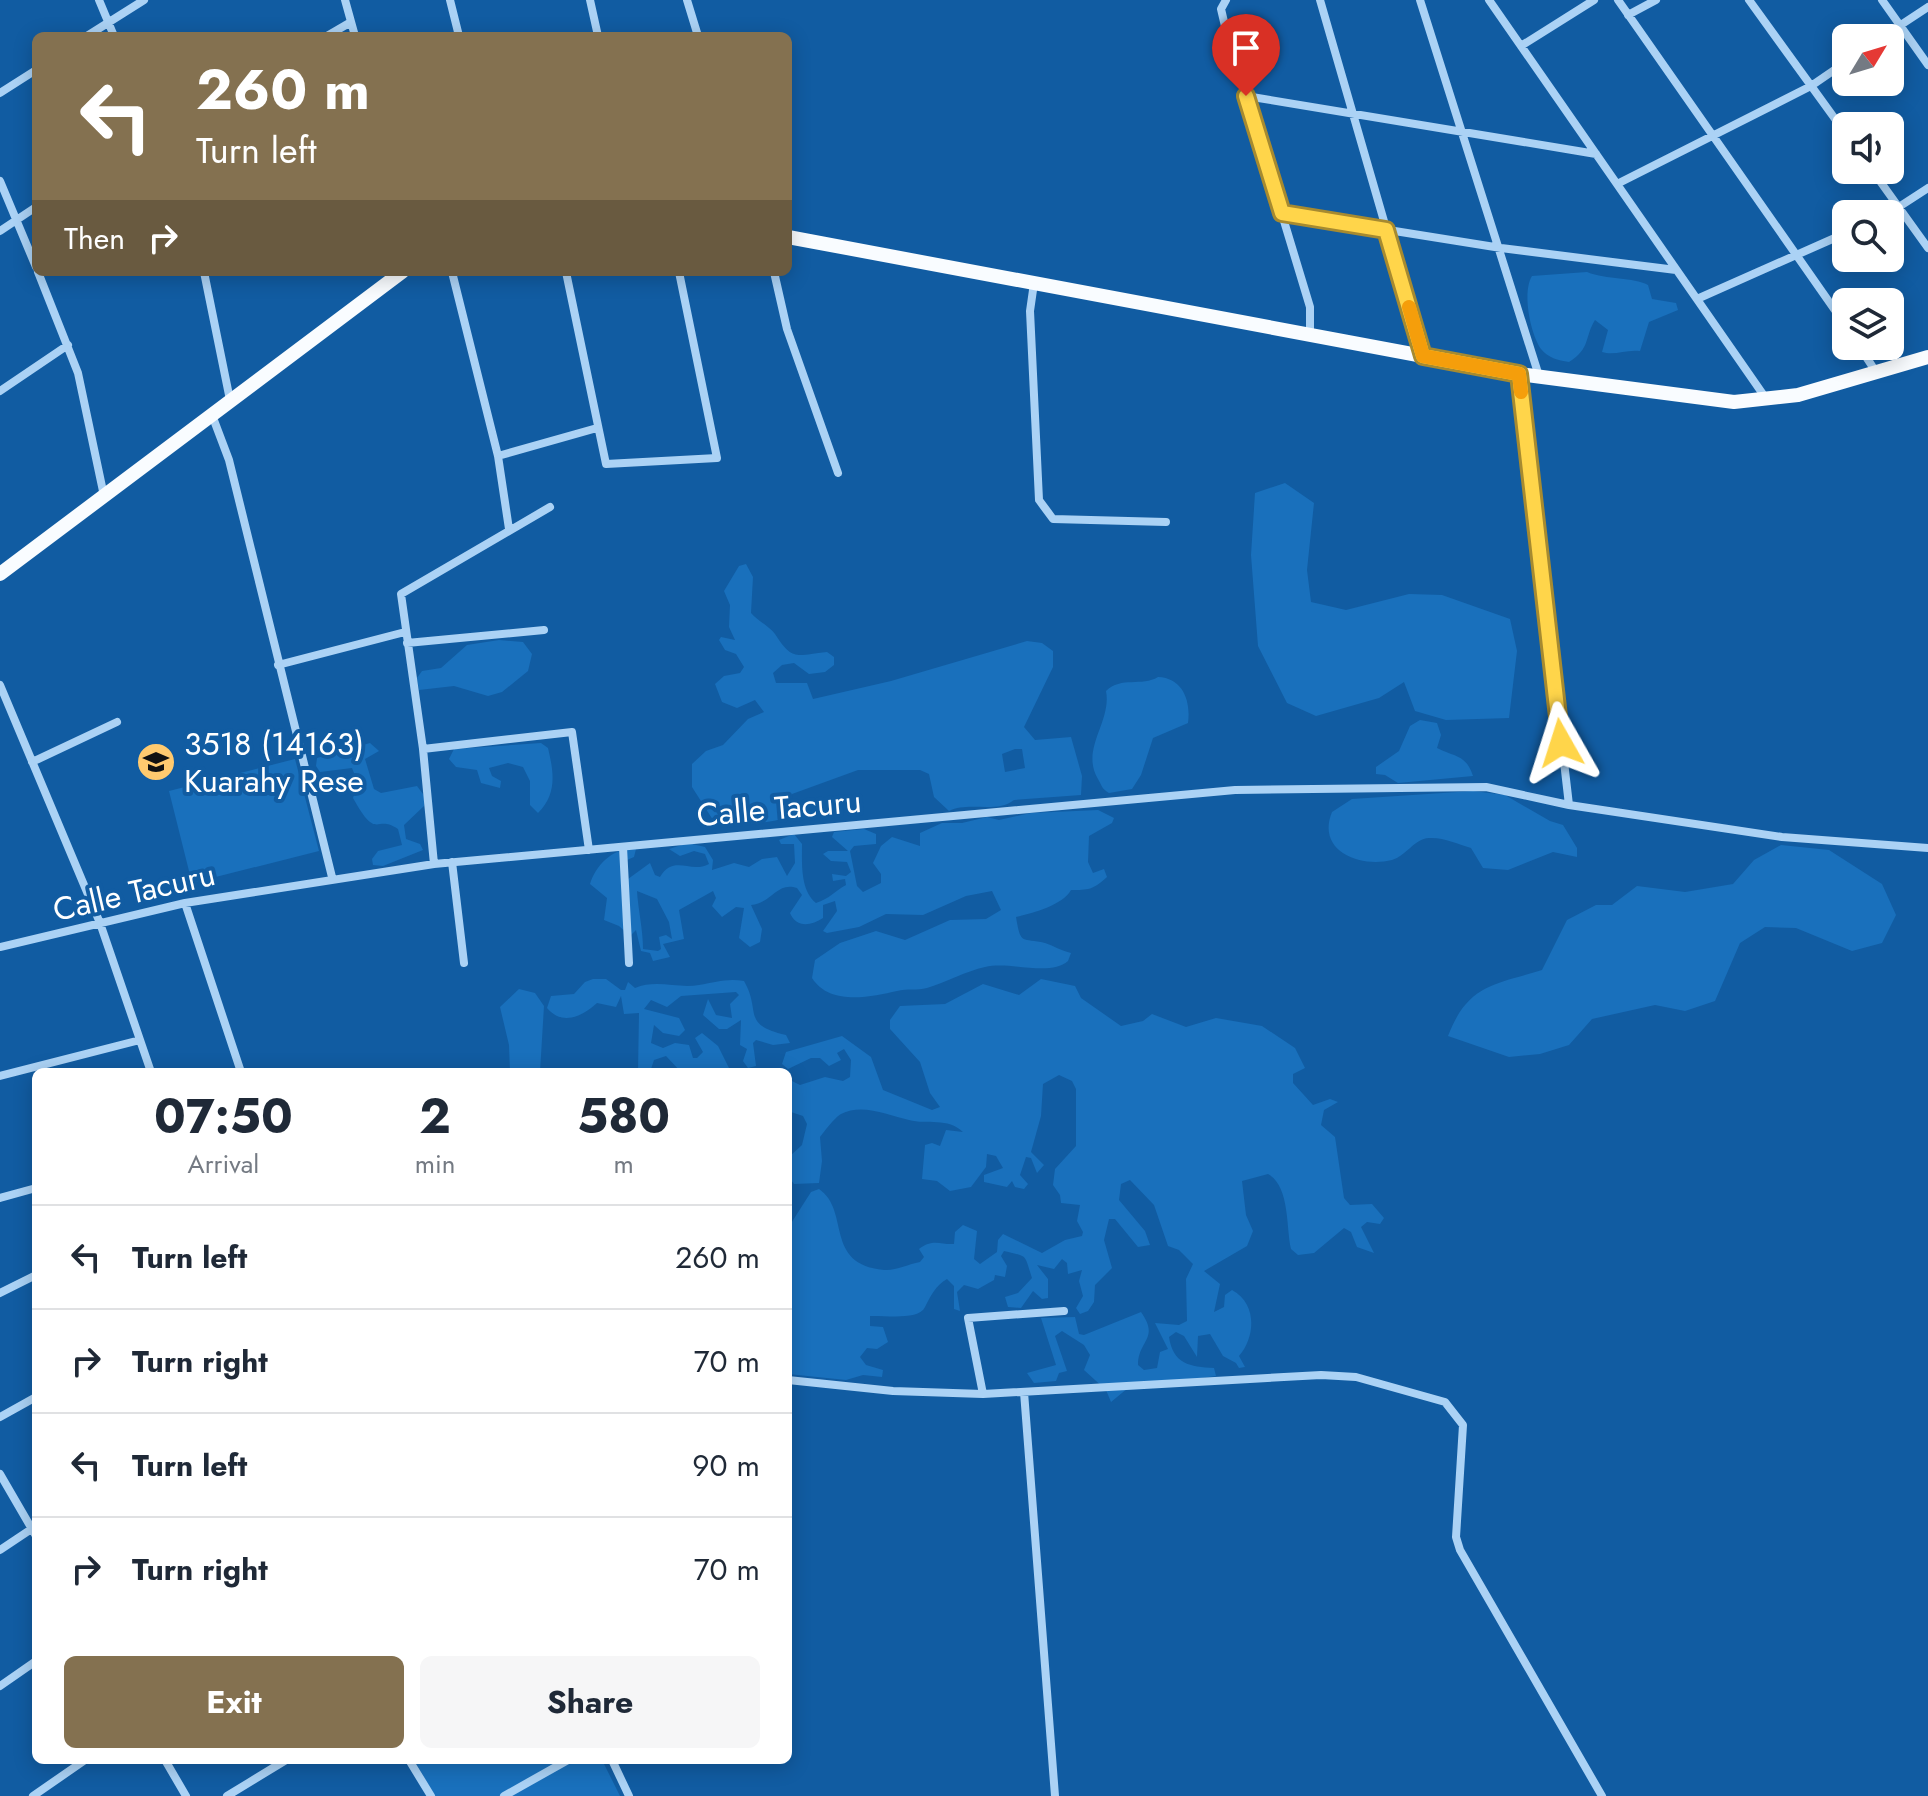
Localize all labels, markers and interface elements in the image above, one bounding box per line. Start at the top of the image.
pin [1212,14.0,1280,96]
north arrow [1832,24,1904,96]
map controls [1832,24,1904,360]
icon: arrive [1224,26,1268,70]
text: 260 m [196,49,370,130]
icon: left [64,64,168,168]
button: sound [1832,112,1904,184]
text: Turn left [196,124,317,176]
button: search [1832,200,1904,272]
icon: right [141,216,185,260]
text: Then [64,217,125,260]
button: layers [1832,288,1904,360]
position arrow [1519,701,1603,785]
place label: 3518 (14163) Kuarahy Rese [184,721,364,804]
school or university icon: 3518 (14163) Kuarahy Rese [135,741,177,783]
street label: Calle Tacuru [695,778,863,838]
street label: Calle Tacuru [48,851,220,933]
text: 07:50 [154,1082,293,1151]
text: 2 [419,1082,451,1151]
text: 580 [577,1082,670,1151]
text: Arrival [187,1145,259,1183]
text: min [415,1145,455,1183]
text: m [614,1145,634,1183]
icon: left [64,1235,108,1279]
text: Turn left [132,1236,247,1279]
text: 260 m [675,1236,760,1279]
icon: right [64,1339,108,1383]
text: Turn right [132,1340,268,1383]
text: 70 m [694,1340,760,1383]
icon: left [64,1443,108,1487]
text: Turn left [132,1444,247,1487]
text: 90 m [692,1444,760,1487]
icon: right [64,1547,108,1591]
text: Turn right [132,1548,268,1591]
text: 70 m [694,1548,760,1591]
button: Exit [64,1656,404,1748]
button: Share [420,1656,760,1748]

